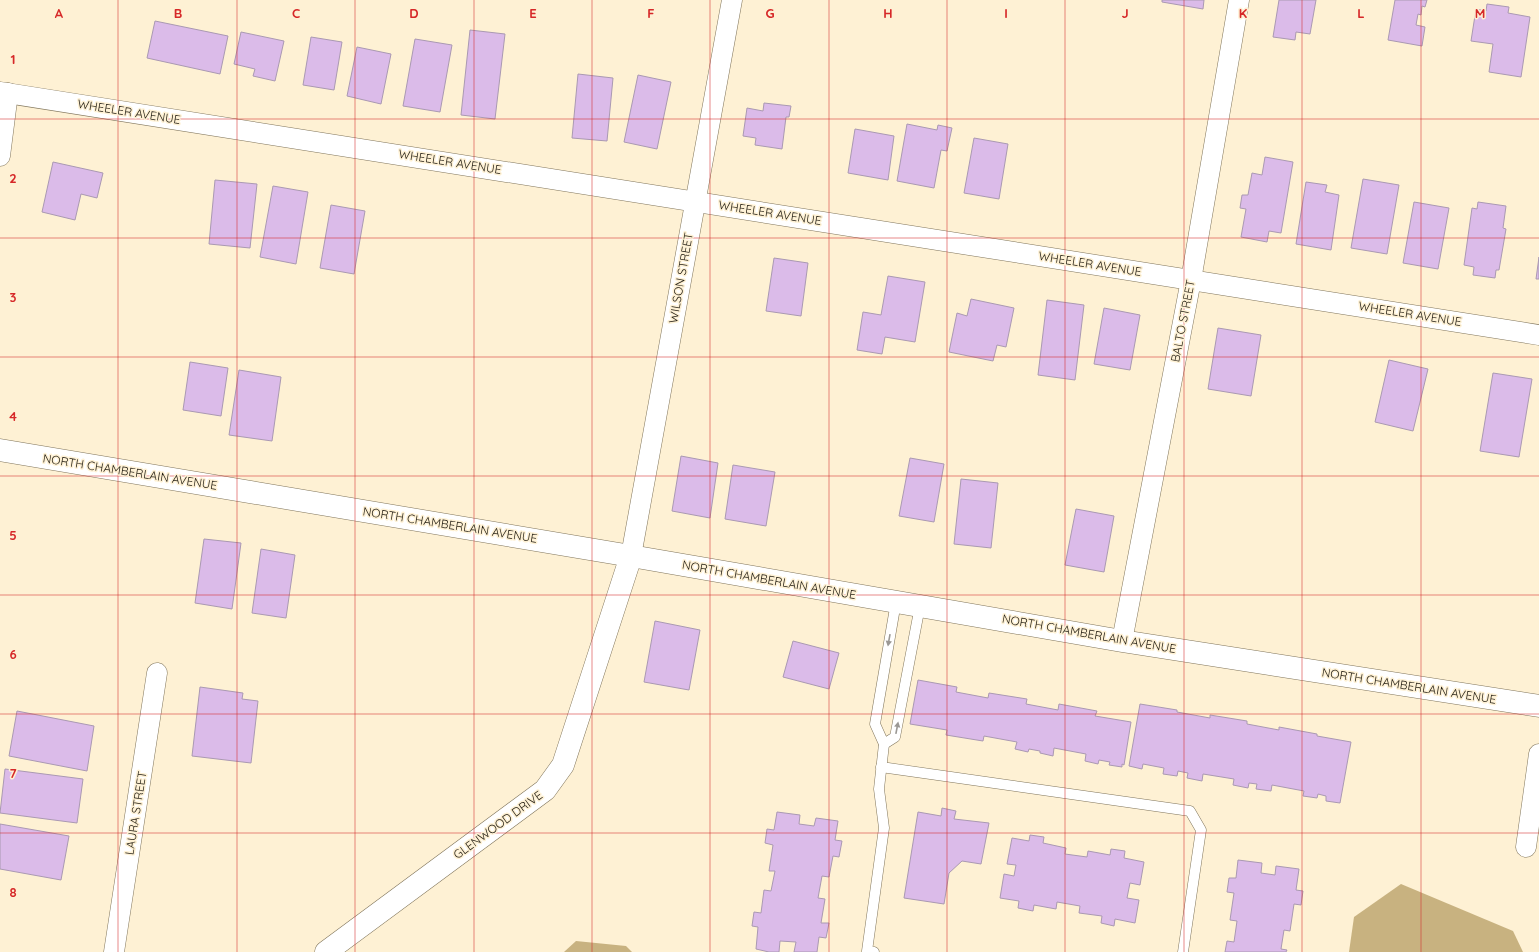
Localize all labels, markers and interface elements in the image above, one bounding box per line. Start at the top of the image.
text: A [55,5,64,21]
text: B [174,5,182,21]
text: C [292,5,300,21]
text: D [409,5,419,21]
text: E [529,5,537,21]
text: F [647,5,655,21]
text: G [765,5,775,21]
text: H [883,5,893,21]
text: I [1004,5,1008,21]
text: J [1121,5,1129,21]
text: K [1239,5,1248,21]
text: L [1357,5,1365,21]
text: M [1475,5,1485,21]
text: 1 [10,51,16,67]
street label: WHEELER AVENUE [77,96,182,127]
street label: WHEELER AVENUE [398,146,503,177]
text: 2 [9,170,17,186]
street label: WHEELER AVENUE [718,197,823,228]
street label: WILSON STREET [665,231,696,324]
street label: WHEELER AVENUE [1038,248,1143,279]
street label: BALTO STREET [1167,278,1198,363]
text: 3 [10,289,17,305]
street label: WHEELER AVENUE [1358,298,1463,329]
text: 4 [9,408,17,424]
street label: NORTH CHAMBERLAIN AVENUE [42,450,219,493]
street label: NORTH CHAMBERLAIN AVENUE [362,503,539,546]
text: 5 [9,527,17,543]
street label: NORTH CHAMBERLAIN AVENUE [681,557,857,602]
street label: NORTH CHAMBERLAIN AVENUE [1001,611,1177,656]
one-way arrow [886,634,892,646]
text: 6 [9,646,17,662]
street label: NORTH CHAMBERLAIN AVENUE [1321,664,1498,707]
one-way arrow [894,722,900,734]
text: 7 [9,765,17,781]
street label: LAURA STREET [121,770,150,856]
street label: GLENWOOD DRIVE [450,787,545,862]
text: 8 [9,884,17,900]

